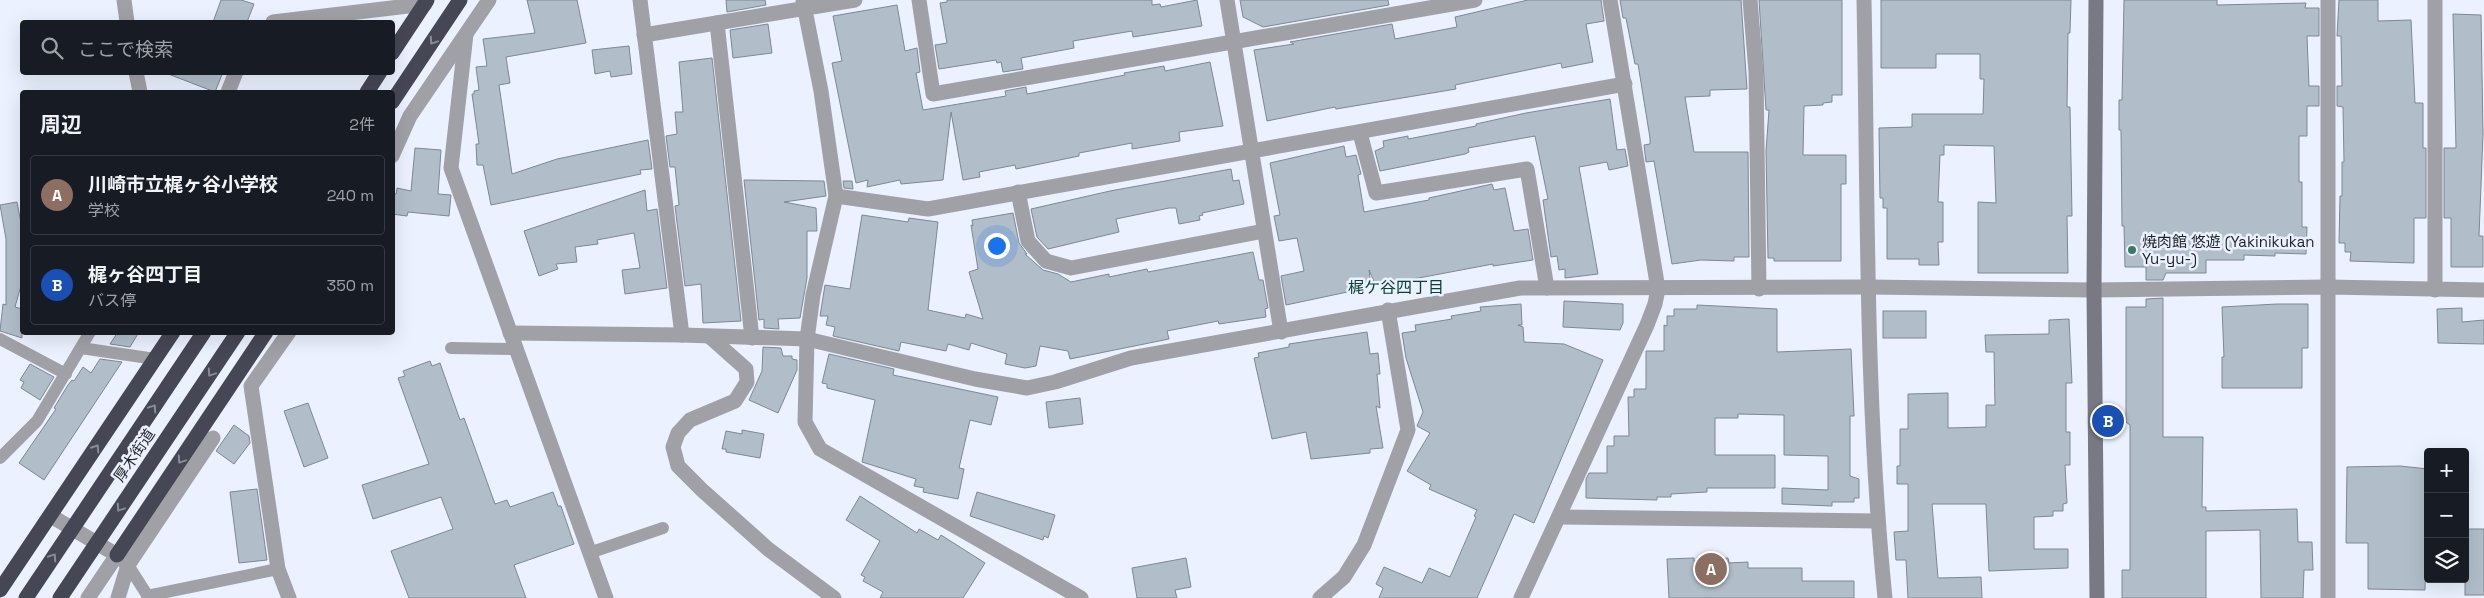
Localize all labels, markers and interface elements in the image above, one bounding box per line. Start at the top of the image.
search box [20,20,395,75]
icon: search [38,34,66,62]
one-way arrow [430,35,439,44]
text: ここで検索 [78,37,173,62]
text: 周辺 [40,111,82,138]
text: 2件 [349,114,375,135]
text: 川崎市立梶ヶ谷小学校 [88,172,278,197]
text: A [52,185,62,206]
text: 240 m [327,185,374,206]
text: 学校 [88,200,120,221]
place label: 焼肉館 悠遊 (Yakinikukan Yu-yu-) [2142,232,2315,269]
your location [984,233,1010,259]
marker: 焼肉館 悠遊 (Yakinikukan Yu-yu-) [2126,244,2138,256]
text: 梶ヶ谷四丁目 [88,262,202,287]
text: B [52,275,62,296]
text: 350 m [327,275,374,296]
district label: 梶ケ谷四丁目 [1348,277,1444,298]
text: バス停 [88,290,136,311]
one-way arrow [208,367,217,377]
pin: B [2092,402,2124,440]
one-way arrow [147,404,156,414]
street label: 厚木街道 [109,425,159,485]
one-way arrow [90,445,99,454]
map controls [2424,448,2469,583]
button: + [2424,448,2469,493]
one-way arrow [177,455,187,464]
button: − [2424,493,2469,538]
one-way arrow [117,502,126,512]
button: layers [2424,538,2469,583]
pin: A [1695,550,1727,588]
one-way arrow [47,554,56,563]

